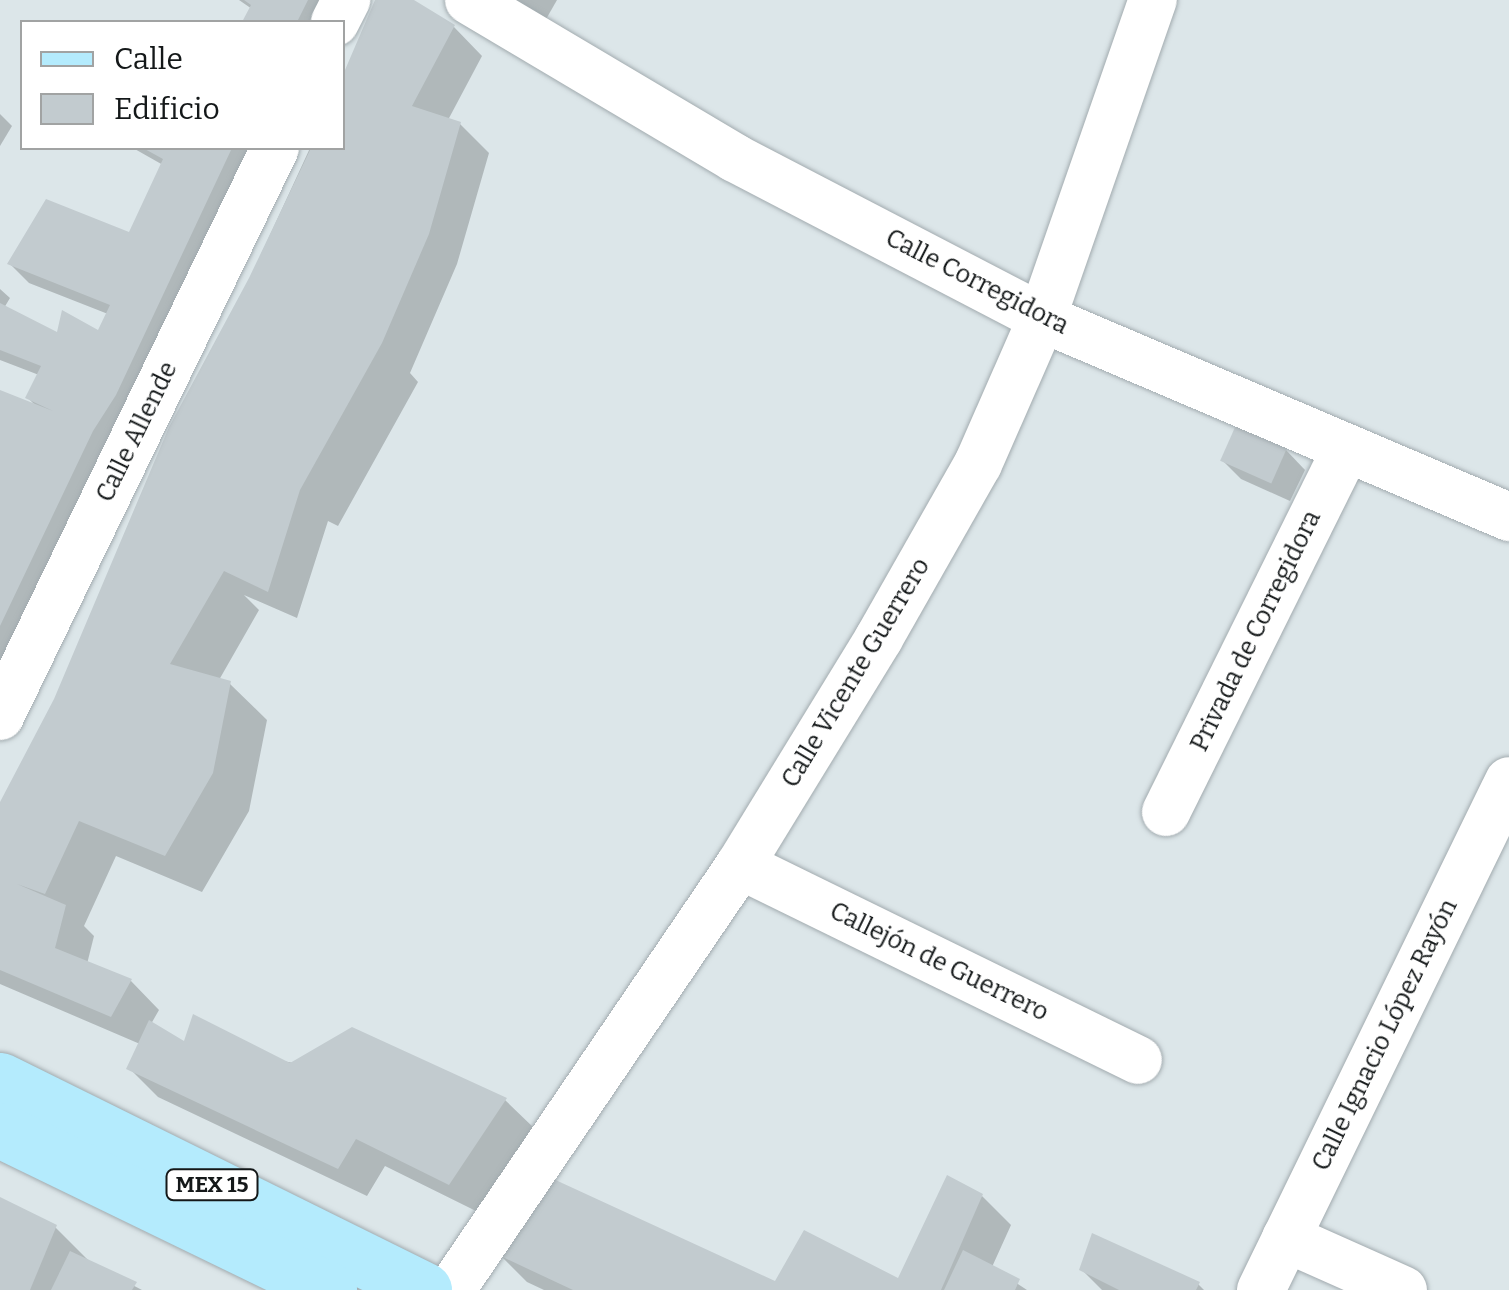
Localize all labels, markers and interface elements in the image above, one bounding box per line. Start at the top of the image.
legend [20,20,345,150]
text: Calle [114,41,183,77]
text: Edificio [114,91,220,127]
street label: Calle Corregidora [881,223,1073,341]
street label: Calle Allende [90,357,184,507]
street label: Privada de Corregidora [1185,506,1327,756]
street label: Calle Vicente Guerrero [776,553,936,793]
street label: Calle Ignacio López Rayón [1306,894,1464,1176]
street label: Callejón de Guerrero [825,896,1053,1028]
road number: MEX 15 [164,1168,260,1202]

